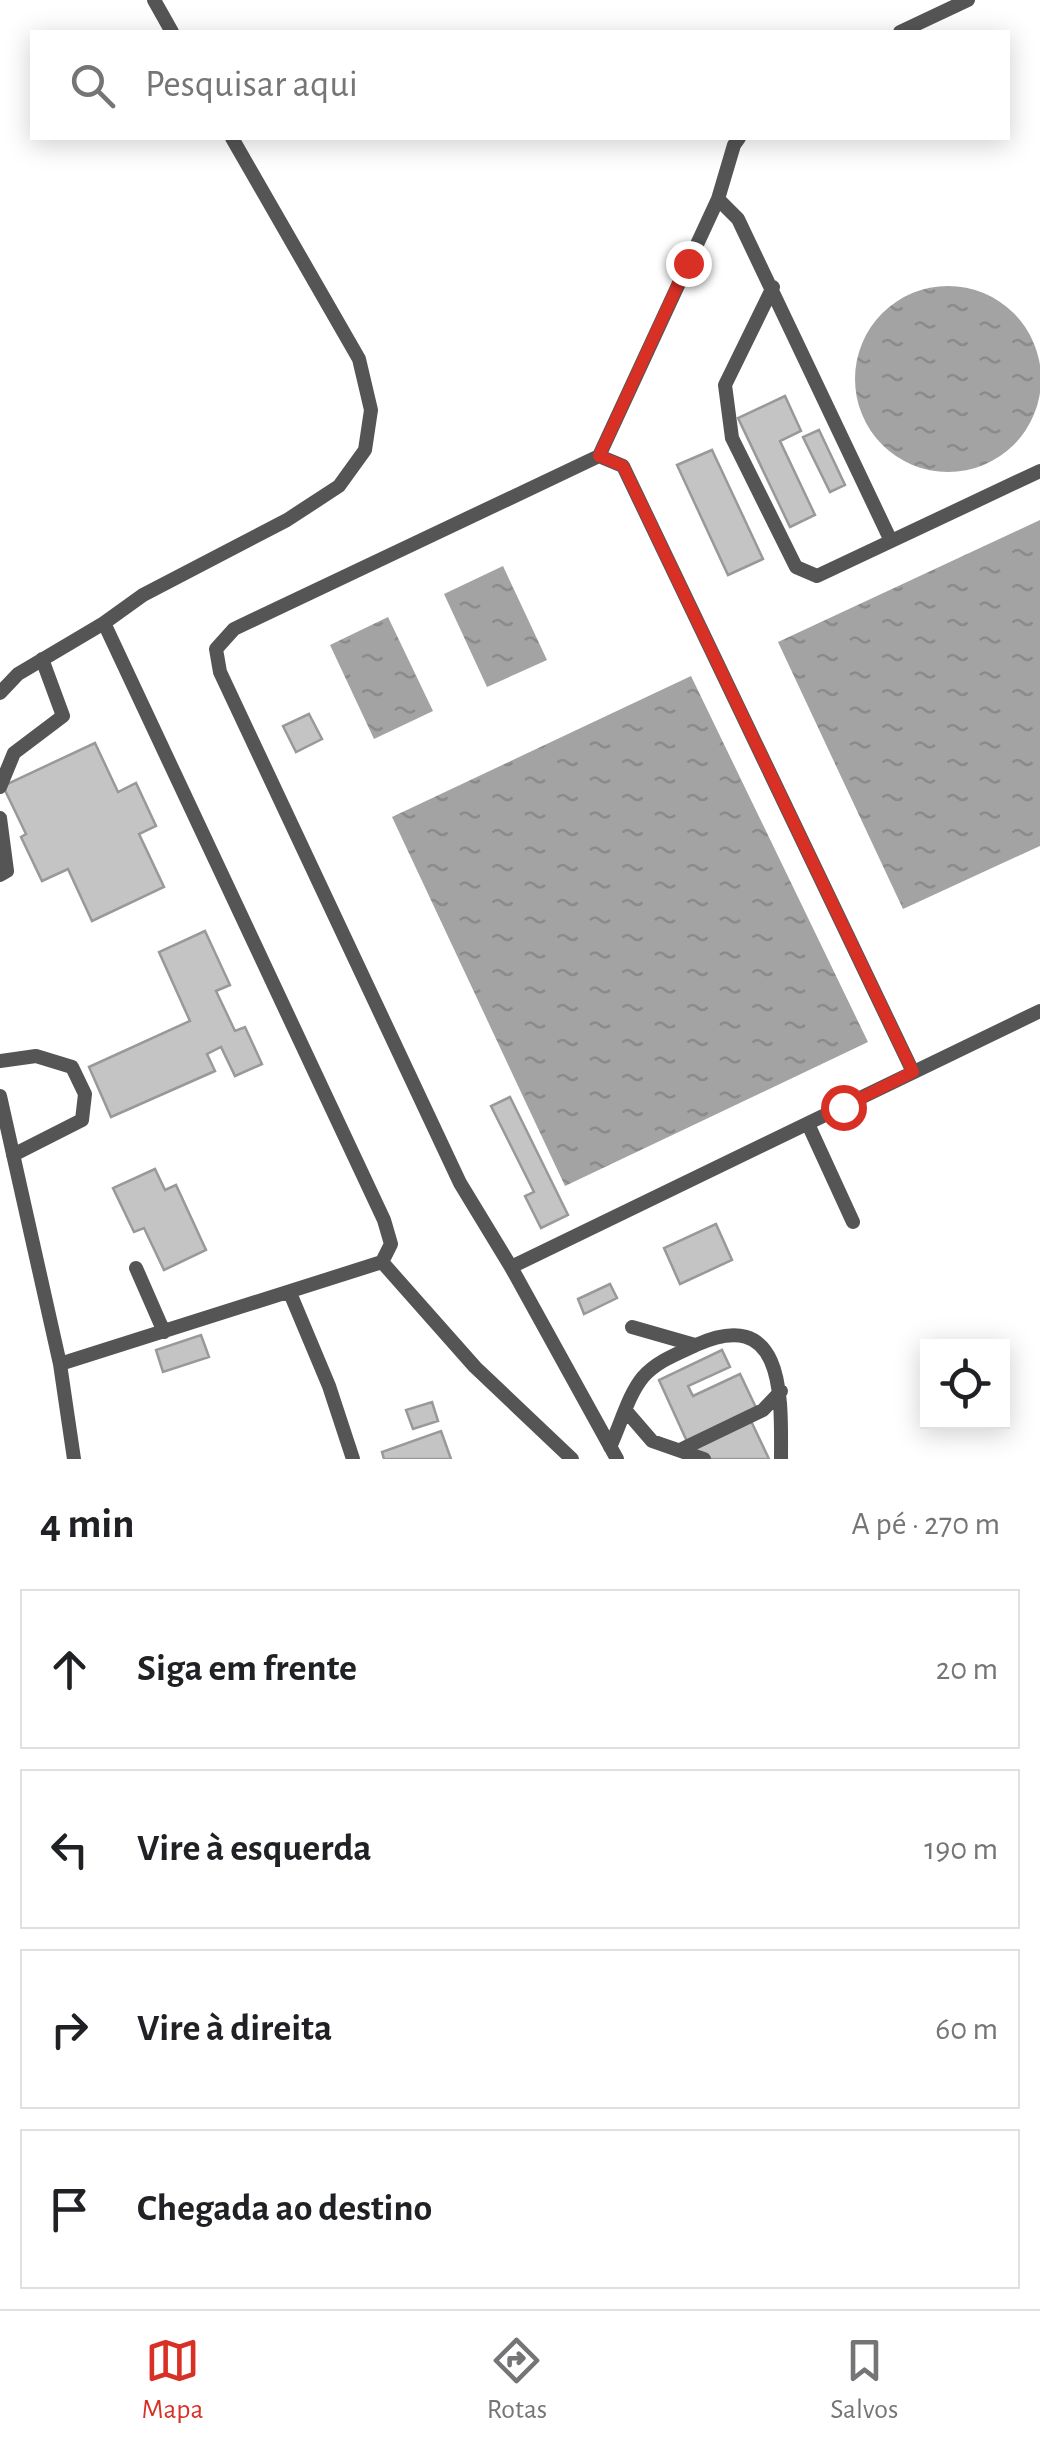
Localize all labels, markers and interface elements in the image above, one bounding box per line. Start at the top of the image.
search box [30,30,1010,140]
icon: search [65,58,120,113]
text: Pesquisar aqui [145,66,358,104]
route end [666,241,712,287]
route start [821,1085,867,1131]
map controls [920,1339,1010,1429]
button: locate [920,1339,1010,1429]
text: 4 min [40,1503,135,1545]
text: A pé · 270 m [852,1508,1000,1540]
icon: ahead [42,1642,97,1697]
text: Siga em frente [137,1650,357,1688]
text: 20 m [936,1653,998,1685]
icon: left [42,1822,97,1877]
text: Vire à esquerda [137,1830,372,1868]
text: 190 m [924,1833,998,1865]
icon: right [42,2002,97,2057]
text: Vire à direita [137,2010,332,2048]
text: 60 m [935,2013,998,2045]
icon: arrive [42,2182,97,2237]
text: Chegada ao destino [137,2190,432,2228]
tab: Mapa [142,2333,204,2427]
tab: Rotas [487,2333,547,2427]
tab: Salvos [830,2333,898,2427]

